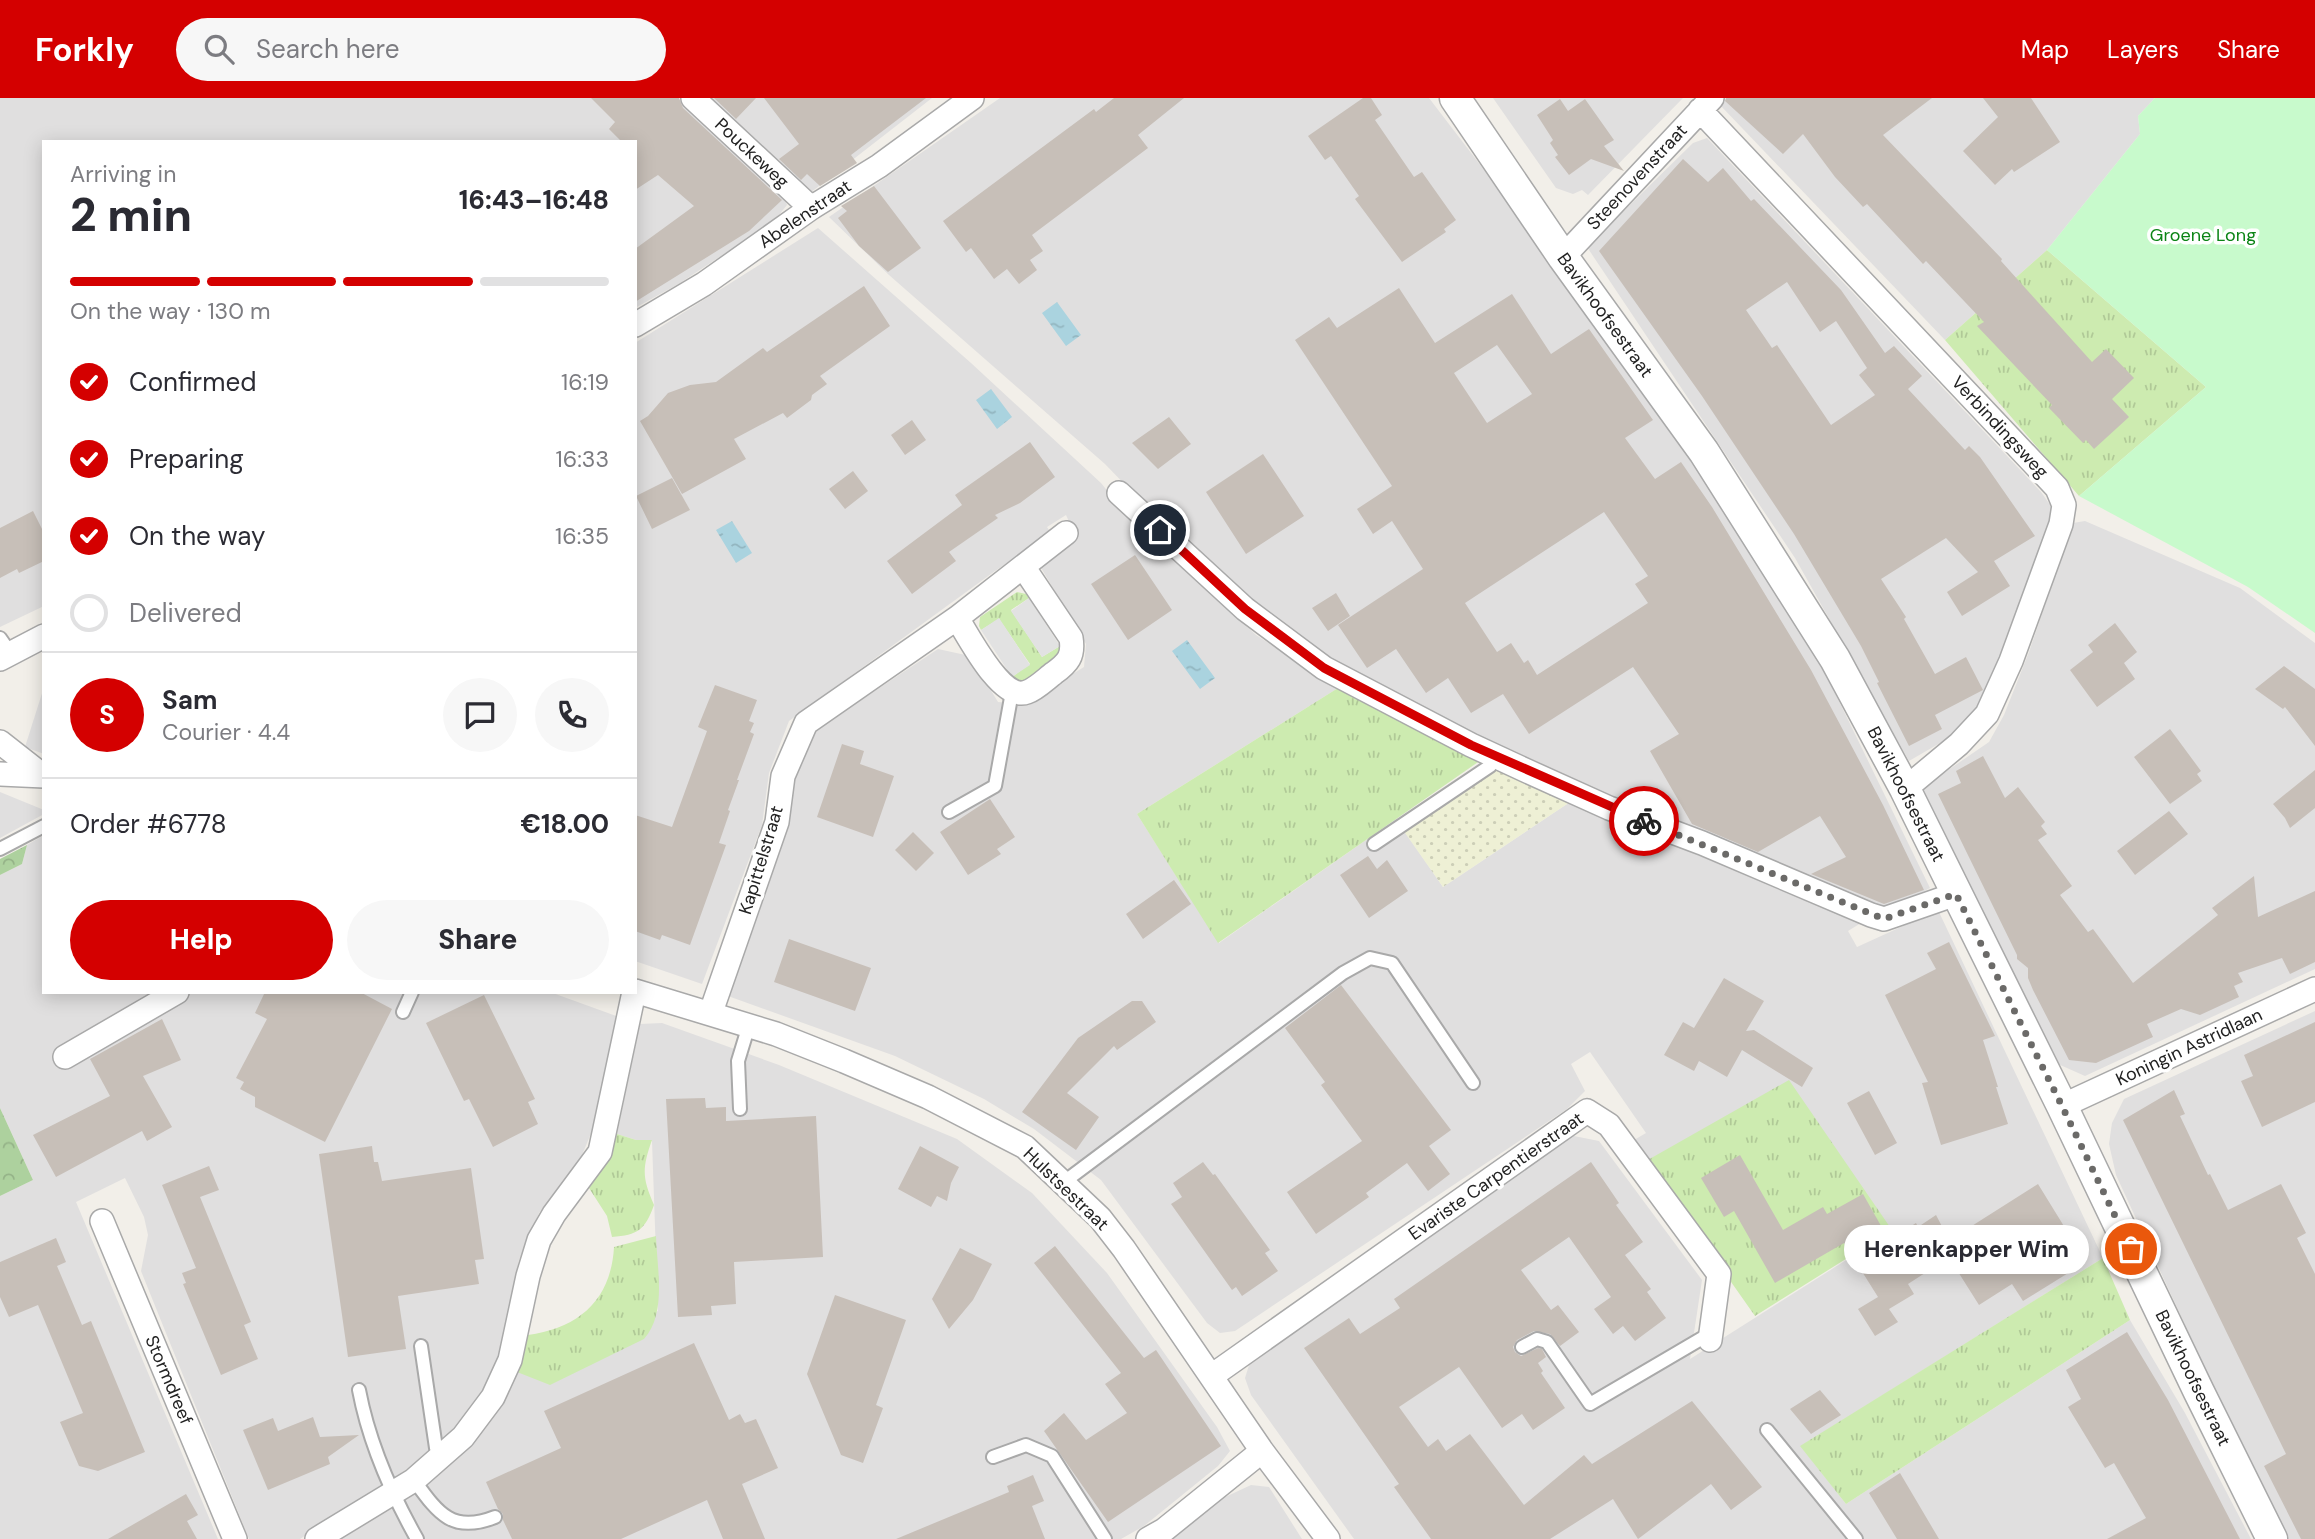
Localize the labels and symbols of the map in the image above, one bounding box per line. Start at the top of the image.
street label: Pouckeweg [710,112,794,194]
street label: Steenovenstraat [1582,119,1692,235]
street label: Abelenstraat [754,174,856,254]
park label: Groene Long [2150,223,2256,247]
street label: Bavikhoofsestraat [1552,248,1658,382]
street label: Verbindingsweg [1946,371,2054,483]
pin [1130,500,1190,560]
street label: Bavikhoofsestraat [1862,722,1950,866]
courier [1609,786,1679,856]
street label: Kapittelstraat [733,803,789,917]
street label: Koningin Astridlaan [2112,1003,2266,1091]
street label: Evariste Carpentierstraat [1404,1106,1588,1246]
street label: Hulstsestraat [1018,1142,1114,1236]
pin [2101,1219,2161,1279]
callout: Herenkapper Wim [1844,1224,2089,1274]
street label: Bavikhoofsestraat [2150,1306,2236,1450]
street label: Stormdreef [139,1332,199,1428]

